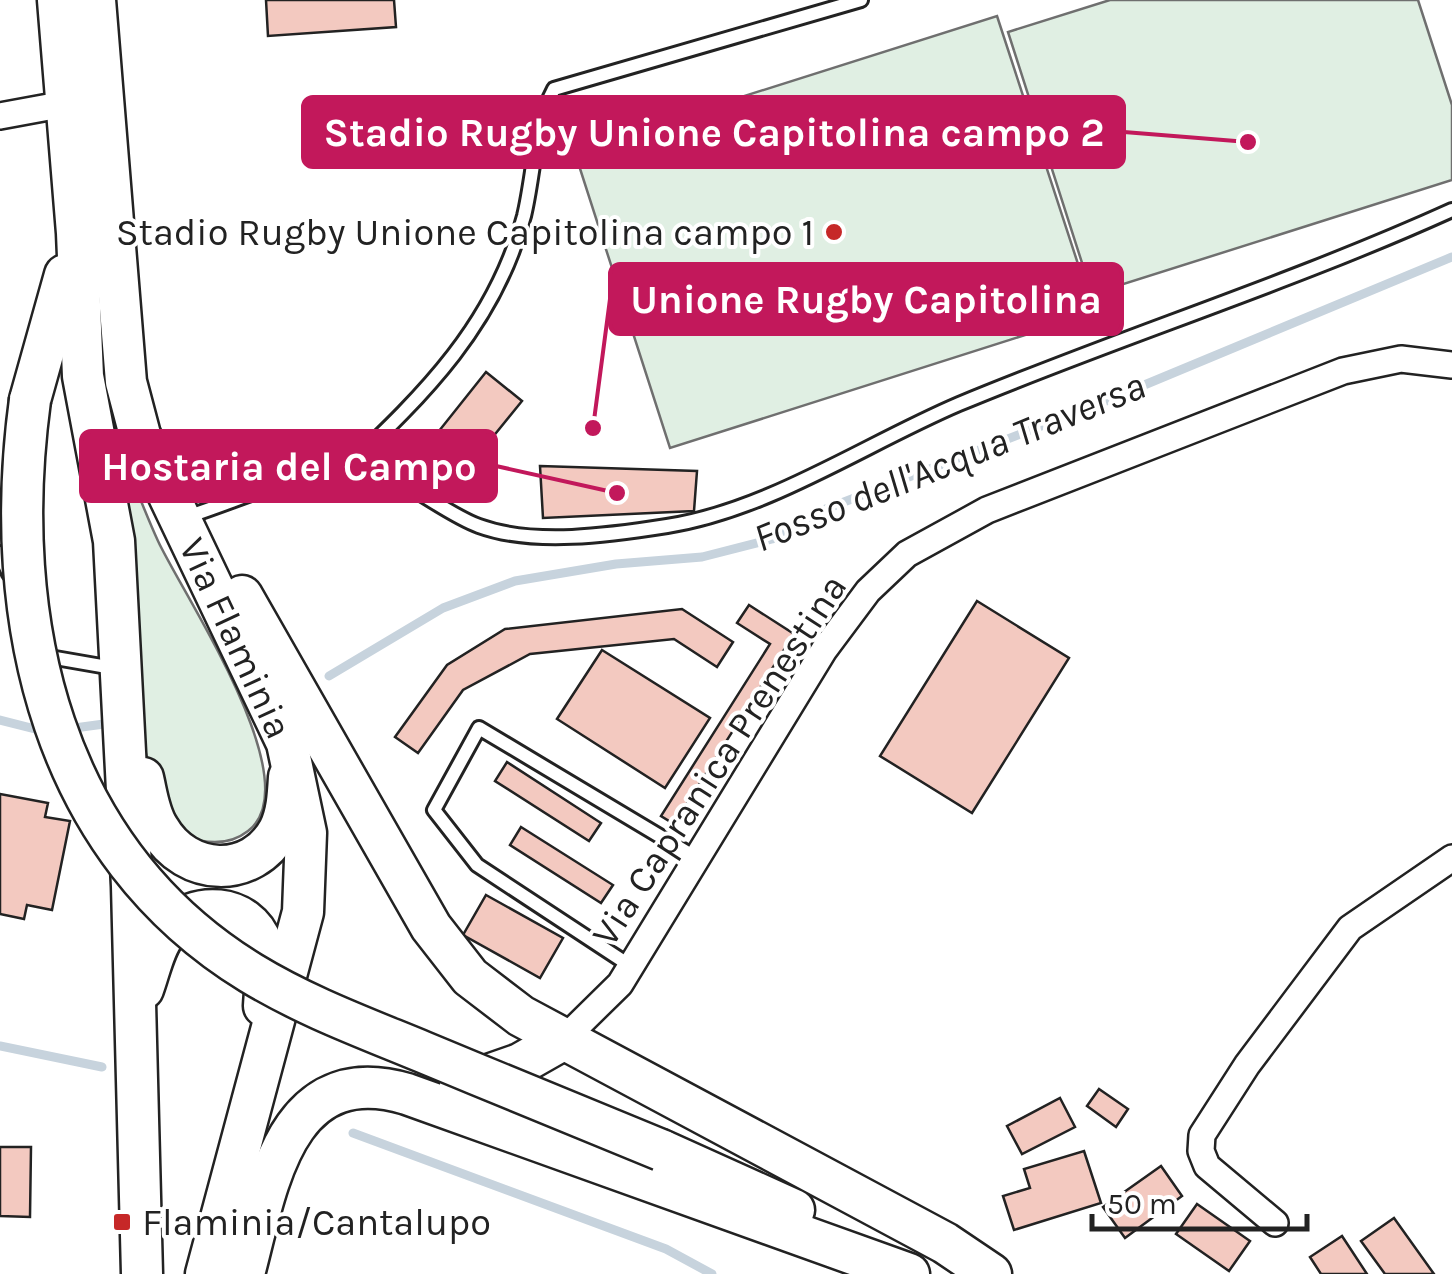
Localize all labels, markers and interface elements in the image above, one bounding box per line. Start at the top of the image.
callout: Stadio Rugby Unione Capitolina campo 2 [303,97,1124,167]
text: Stadio Rugby Unione Capitolina campo 2 [324,109,1104,156]
place label: Stadio Rugby Unione Capitolina campo 1 [116,210,814,255]
marker: Stadio Rugby Unione Capitolina campo 1 [823,221,845,243]
callout: Unione Rugby Capitolina [610,264,1122,334]
text: Unione Rugby Capitolina [630,276,1102,323]
water label: Fosso dell'Acqua Traversa [747,361,1152,562]
callout: Hostaria del Campo [81,431,496,501]
text: Hostaria del Campo [101,443,477,490]
street label: Via Flaminia [169,531,302,746]
street label: Via Capranica Prenestina [582,566,856,954]
scale bar [1092,1169,1307,1231]
text: 50 m [1107,1186,1177,1222]
place label: Flaminia/Cantalupo [142,1200,491,1245]
marker: Flaminia/Cantalupo [111,1211,133,1233]

